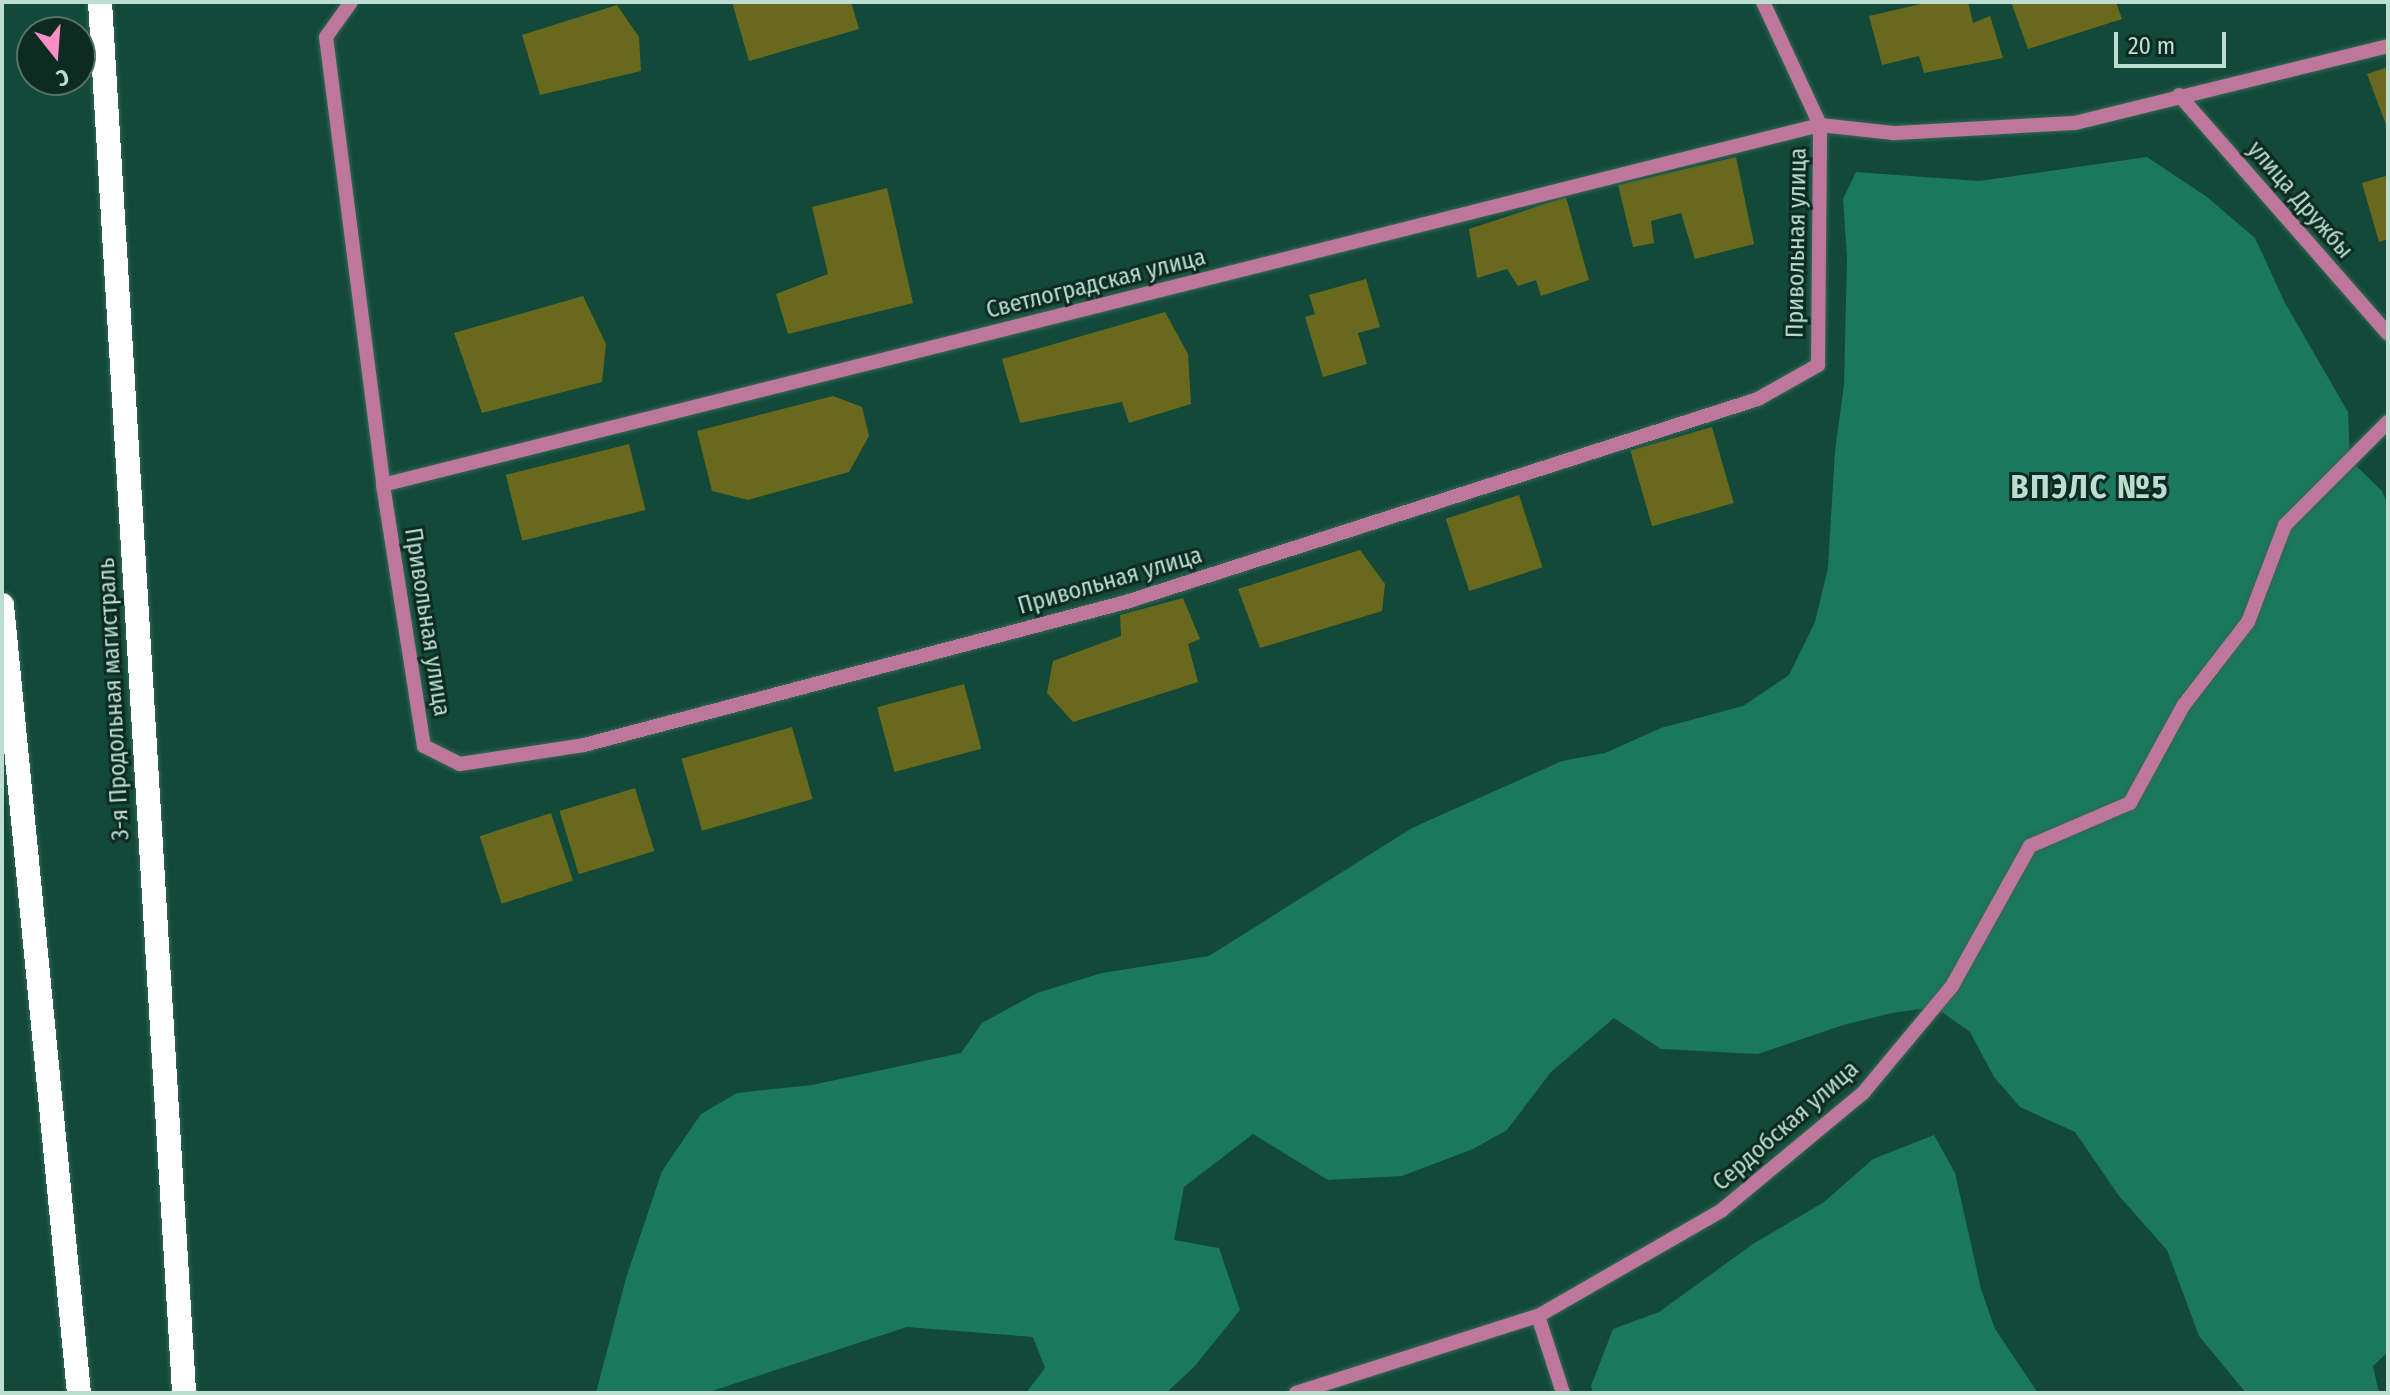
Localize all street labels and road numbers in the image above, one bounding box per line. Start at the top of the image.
street label: улица Дружбы [2241,135,2359,265]
street label: Привольная улица [1781,148,1813,338]
street label: Светлоградская улица [983,243,1209,325]
street label: Привольная улица [398,526,456,718]
street label: Привольная улица [1015,541,1205,621]
street label: 3-я Продольная магистраль [92,557,136,841]
street label: Сердобская улица [1707,1055,1865,1197]

